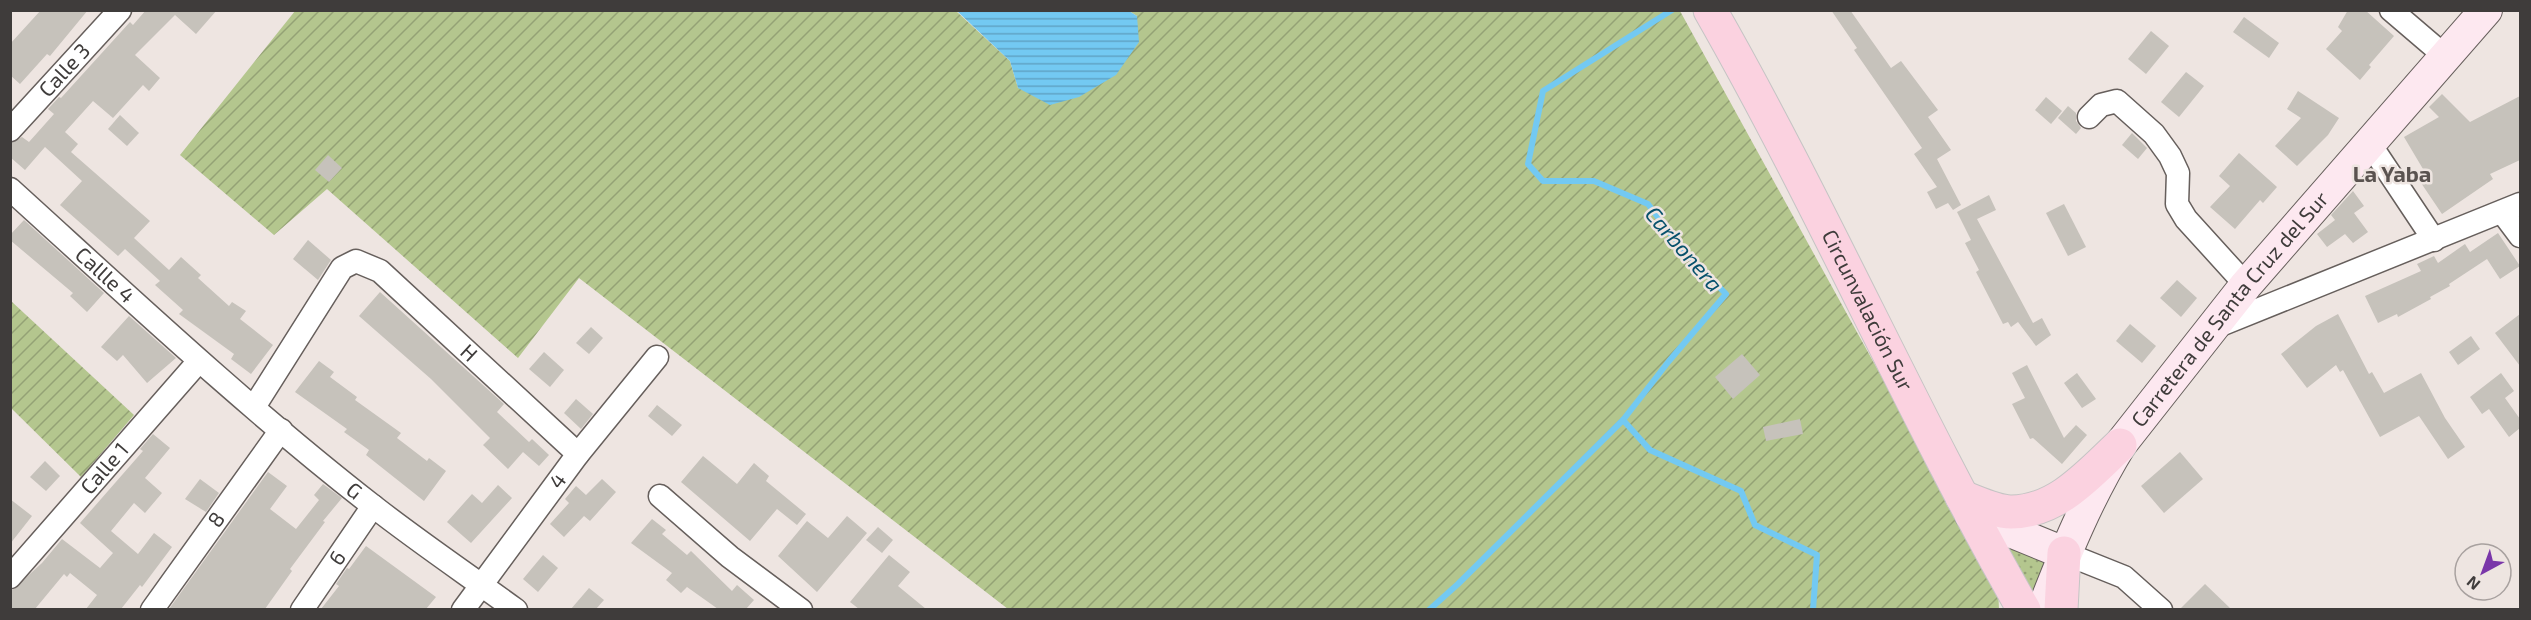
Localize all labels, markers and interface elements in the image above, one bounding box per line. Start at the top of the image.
street label: Calle 3 [33,37,94,101]
district label: La Yaba [2353,160,2431,186]
street label: Carretera de Santa Cruz del Sur [2125,185,2333,431]
water label: Carbonera [1641,200,1729,296]
street label: Circunvalación Sur [1818,225,1920,395]
street label: Callle 4 [71,241,140,307]
street label: H [456,338,483,366]
street label: Calle 1 [74,437,133,499]
street label: 4 [543,468,571,493]
street label: G [342,476,368,504]
street label: 8 [202,506,229,531]
north arrow [2453,542,2513,602]
street label: 6 [323,545,350,569]
text: N [2462,573,2483,595]

